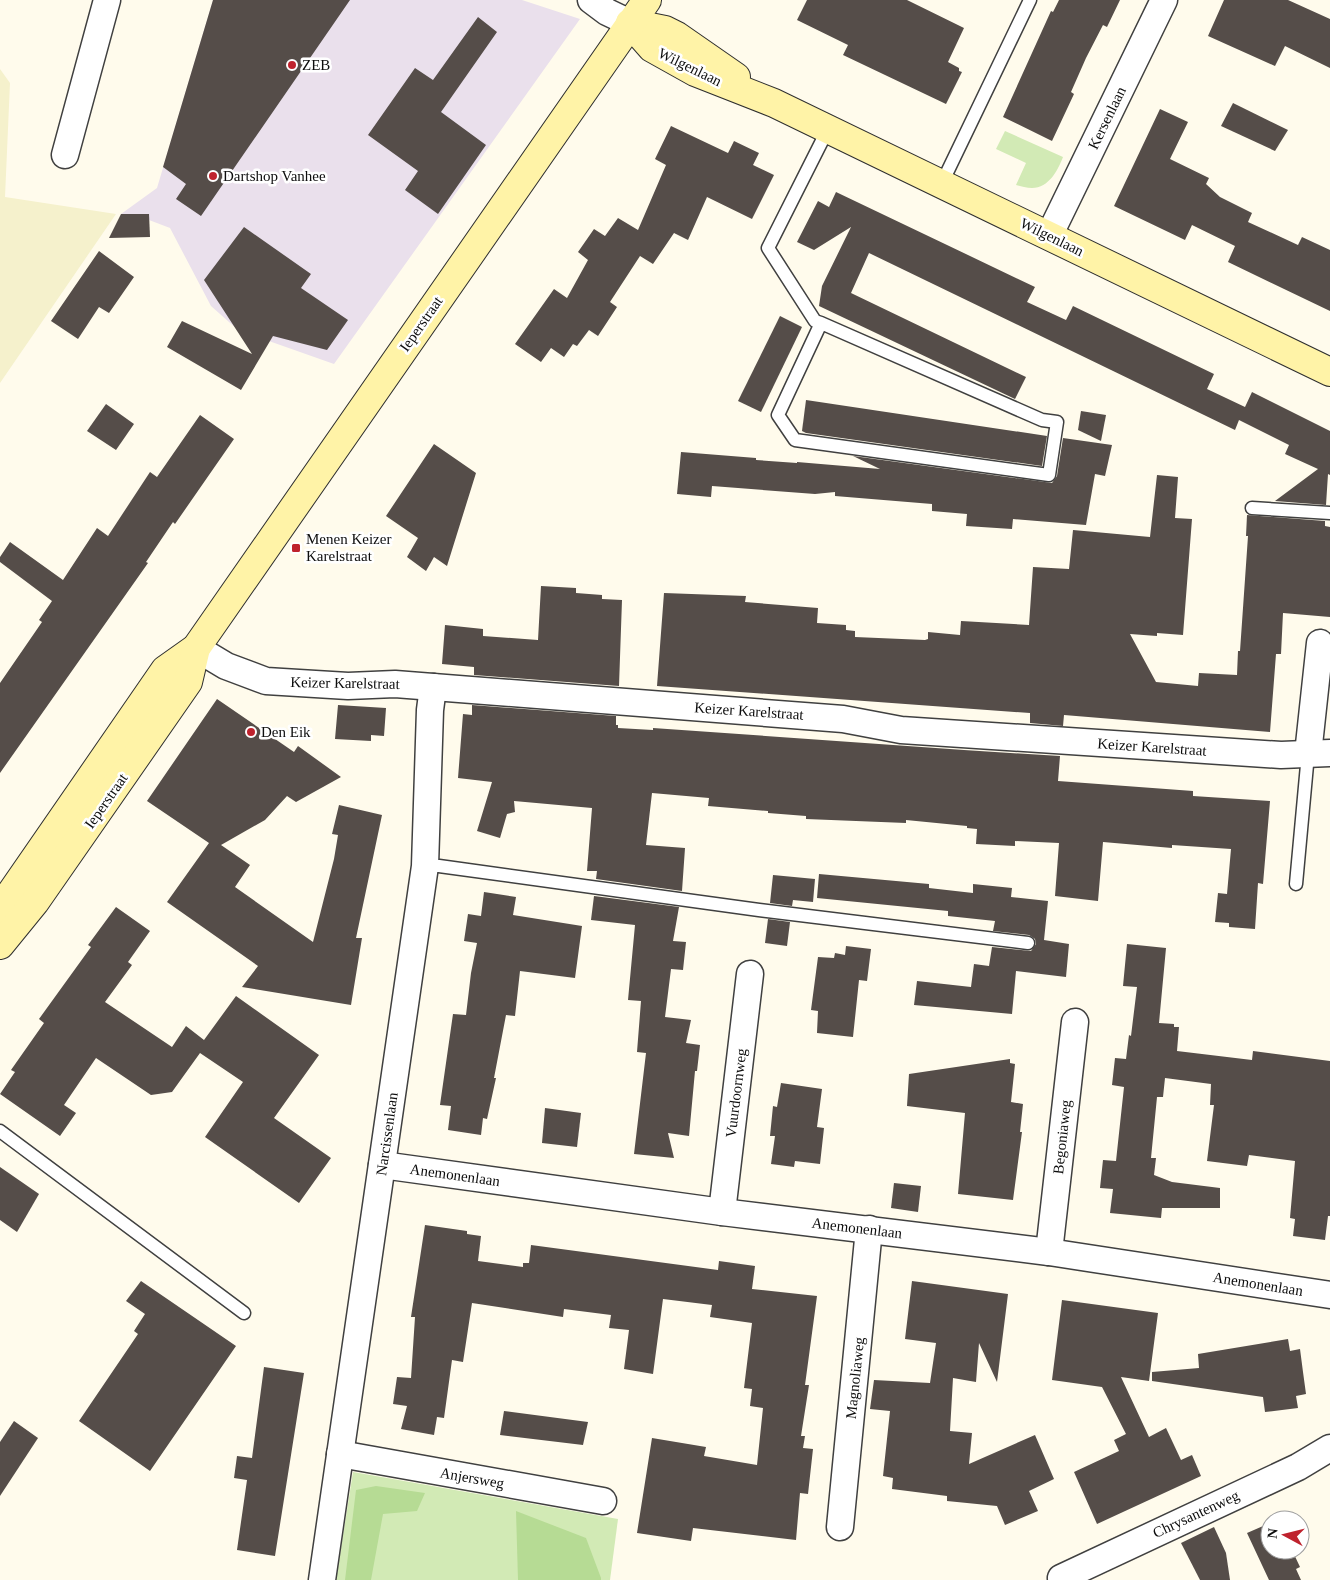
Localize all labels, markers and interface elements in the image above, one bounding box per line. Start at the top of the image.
street label: Wilgenlaan [656,45,725,89]
place label: ZEB [302,57,330,73]
marker: ZEB [286,59,298,71]
street label: Kersenlaan [1085,84,1129,152]
place label: Dartshop Vanhee [223,168,326,184]
marker: Dartshop Vanhee [207,170,219,182]
street label: Wilgenlaan [1018,215,1087,259]
street label: Ieperstraat [396,293,446,355]
place label: Menen Keizer Karelstraat [306,531,391,564]
marker: Menen Keizer Karelstraat [290,542,302,554]
street label: Keizer Karelstraat [290,674,401,692]
street label: Keizer Karelstraat [694,699,805,723]
place label: Den Eik [261,724,311,740]
marker: Den Eik [245,726,257,738]
street label: Keizer Karelstraat [1097,735,1208,759]
street label: Ieperstraat [81,770,131,832]
street label: Vuurdoornweg [723,1047,749,1139]
street label: Narcissenlaan [373,1091,401,1177]
street label: Begoniaweg [1050,1098,1074,1175]
street label: Anemonenlaan [409,1161,502,1189]
street label: Anemonenlaan [811,1215,904,1242]
street label: Anemonenlaan [1212,1269,1305,1299]
street label: Magnoliaweg [843,1336,867,1420]
street label: Anjersweg [439,1464,506,1492]
street label: Chrysantenweg [1150,1487,1242,1541]
north arrow [1260,1510,1310,1560]
text: N [1265,1528,1281,1539]

